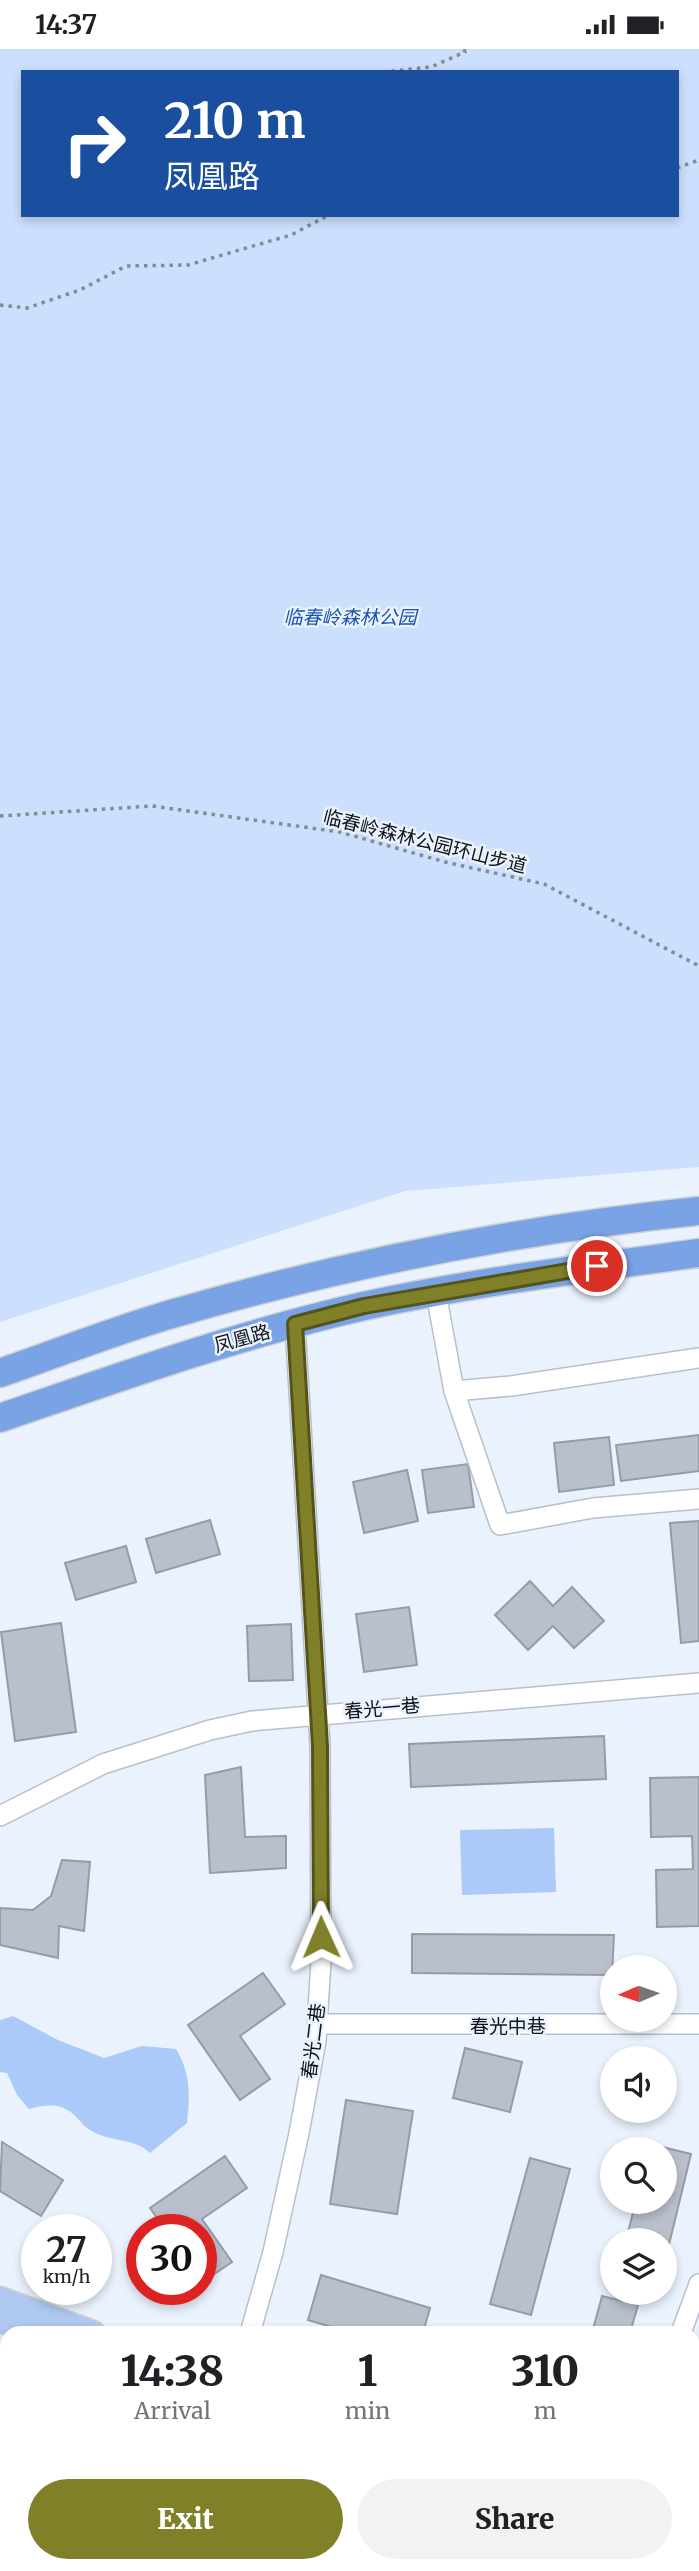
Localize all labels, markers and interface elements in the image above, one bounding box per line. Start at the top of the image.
text: 14:37 [35,8,97,41]
text: 210 m [164,90,305,151]
icon: right [49,98,140,189]
text: 凤凰路 [164,157,260,197]
park label: 临春岭森林公园 [283,605,419,629]
street label: 临春岭森林公园环山步道 [321,804,529,878]
pin [567,1236,627,1296]
icon: arrive [578,1247,616,1285]
street label: 凤凰路 [211,1319,273,1357]
street label: 春光一巷 [343,1693,421,1723]
position arrow [284,1900,358,1974]
north arrow [600,1955,677,2032]
map controls [600,1955,677,2305]
street label: 春光二巷 [296,2002,330,2080]
street label: 春光中巷 [470,2014,546,2038]
button: sound [600,2046,677,2123]
button: search [600,2137,677,2214]
speed limit sign: 30 [126,2214,217,2305]
text: 27 [46,2228,87,2272]
button: layers [600,2228,677,2305]
text: km/h [43,2265,90,2288]
text: 14:38 [121,2345,224,2397]
text: 1 [358,2345,377,2397]
text: 310 [511,2345,579,2397]
text: Arrival [134,2396,211,2425]
text: min [345,2396,390,2425]
text: m [534,2396,557,2425]
button: Exit [28,2479,343,2559]
button: Share [357,2479,672,2559]

